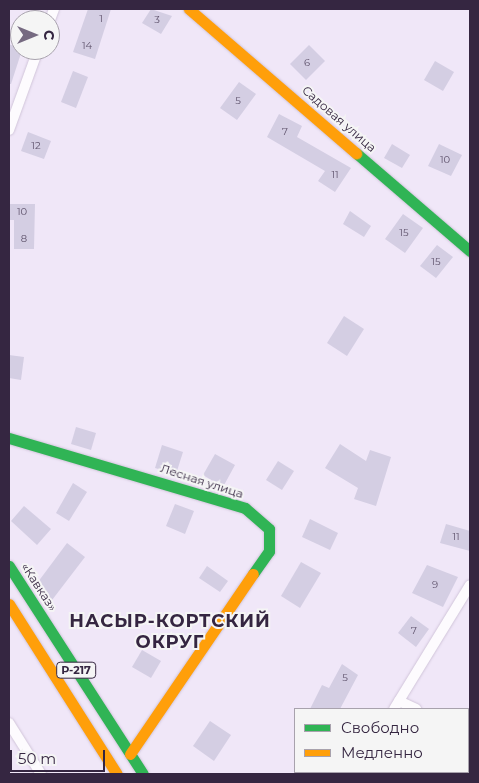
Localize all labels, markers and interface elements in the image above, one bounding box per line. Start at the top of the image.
north arrow [10,10,60,60]
house number: 1 [99,13,103,25]
house number: 3 [154,14,160,26]
text: С [40,30,58,40]
house number: 14 [82,40,92,52]
house number: 6 [304,57,310,69]
street label: Садовая улица [299,83,379,155]
house number: 5 [235,95,241,107]
house number: 7 [282,126,288,138]
house number: 12 [31,140,41,152]
house number: 10 [440,154,450,166]
house number: 11 [331,169,339,181]
house number: 10 [17,206,27,218]
house number: 15 [399,227,409,239]
house number: 8 [21,233,27,245]
house number: 15 [431,256,441,268]
street label: Лесная улица [159,461,245,501]
house number: 11 [452,531,460,543]
street label: «Кавказ» [18,560,60,614]
house number: 9 [432,579,438,591]
district label: НАСЫР-КОРТСКИЙ ОКРУГ [68,611,272,654]
house number: 7 [411,625,417,637]
road number: Р-217 [56,662,96,678]
house number: 5 [342,672,348,684]
legend [294,708,469,773]
text: Свободно [341,718,419,737]
scale bar [12,740,108,772]
text: Медленно [341,743,423,762]
text: 50 m [18,749,56,768]

